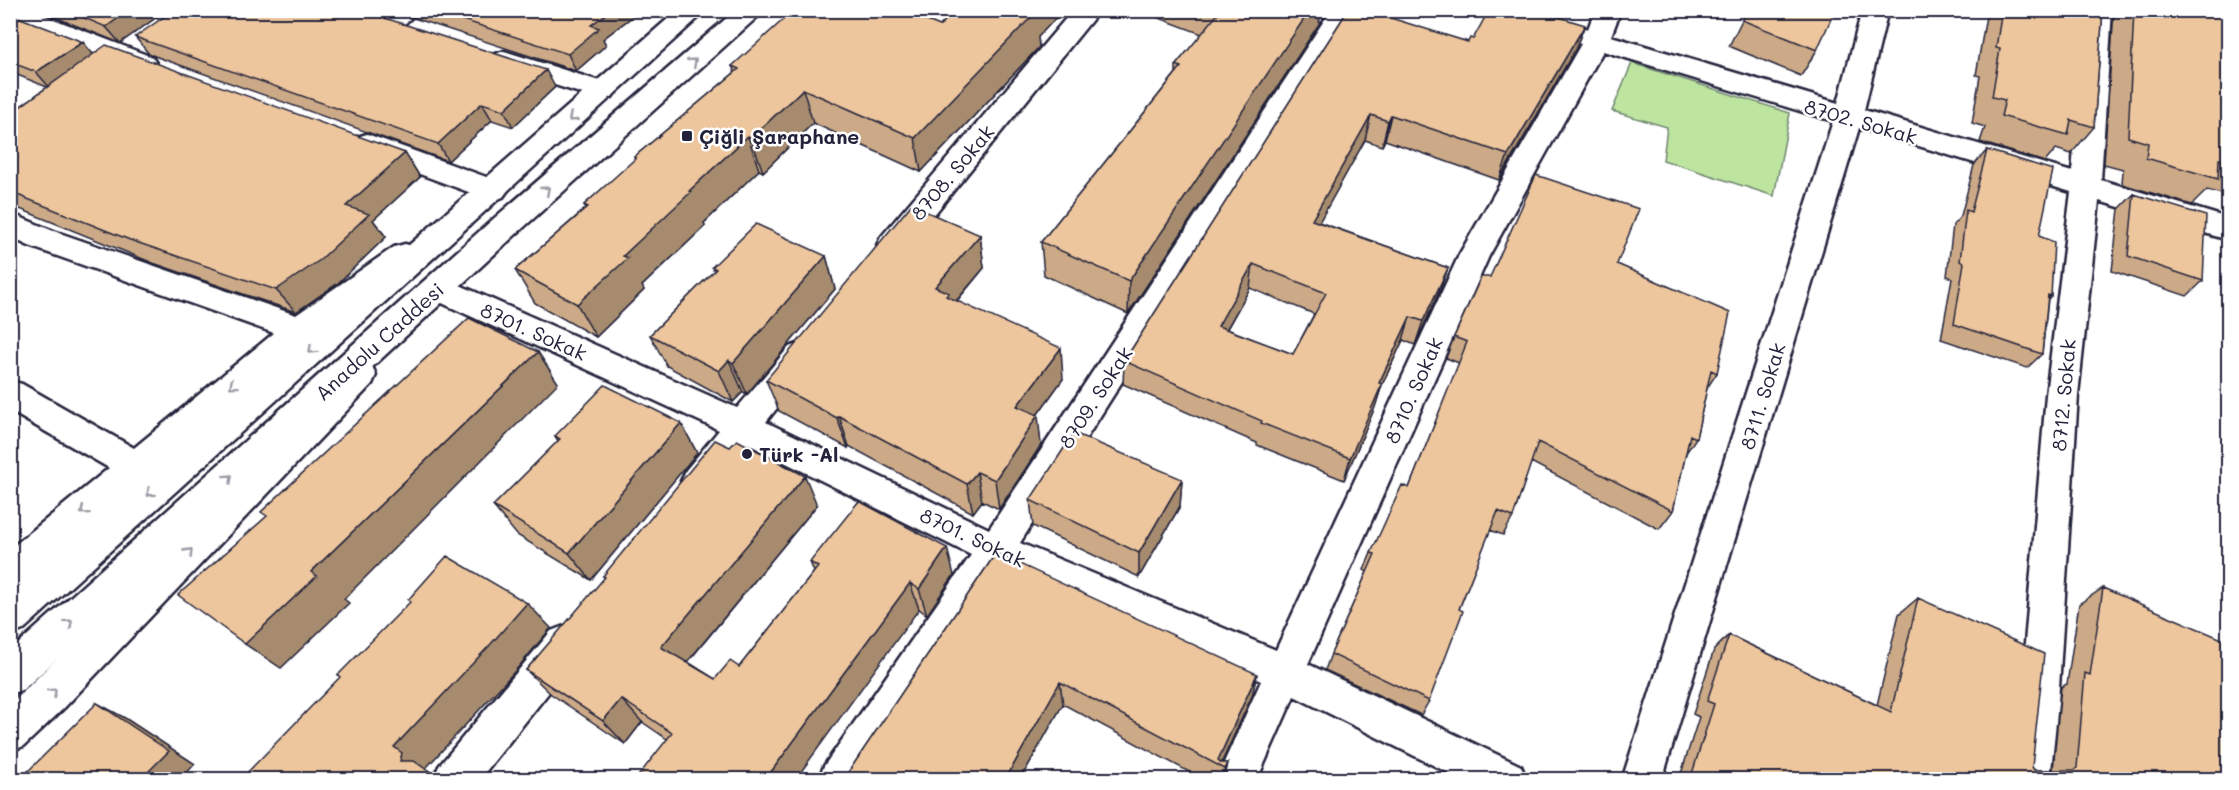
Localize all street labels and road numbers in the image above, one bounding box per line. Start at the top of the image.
street label: 8702. Sokak [1802,93,1920,149]
street label: 8708. Sokak [904,119,1000,225]
street label: Anadolu Caddesi [309,276,449,406]
street label: 8701. Sokak [477,296,591,366]
street label: 8710. Sokak [1378,333,1448,447]
street label: 8712. Sokak [2045,338,2081,452]
street label: 8711. Sokak [1733,339,1791,453]
street label: 8709. Sokak [1052,341,1138,453]
street label: 8701. Sokak [916,501,1030,573]

